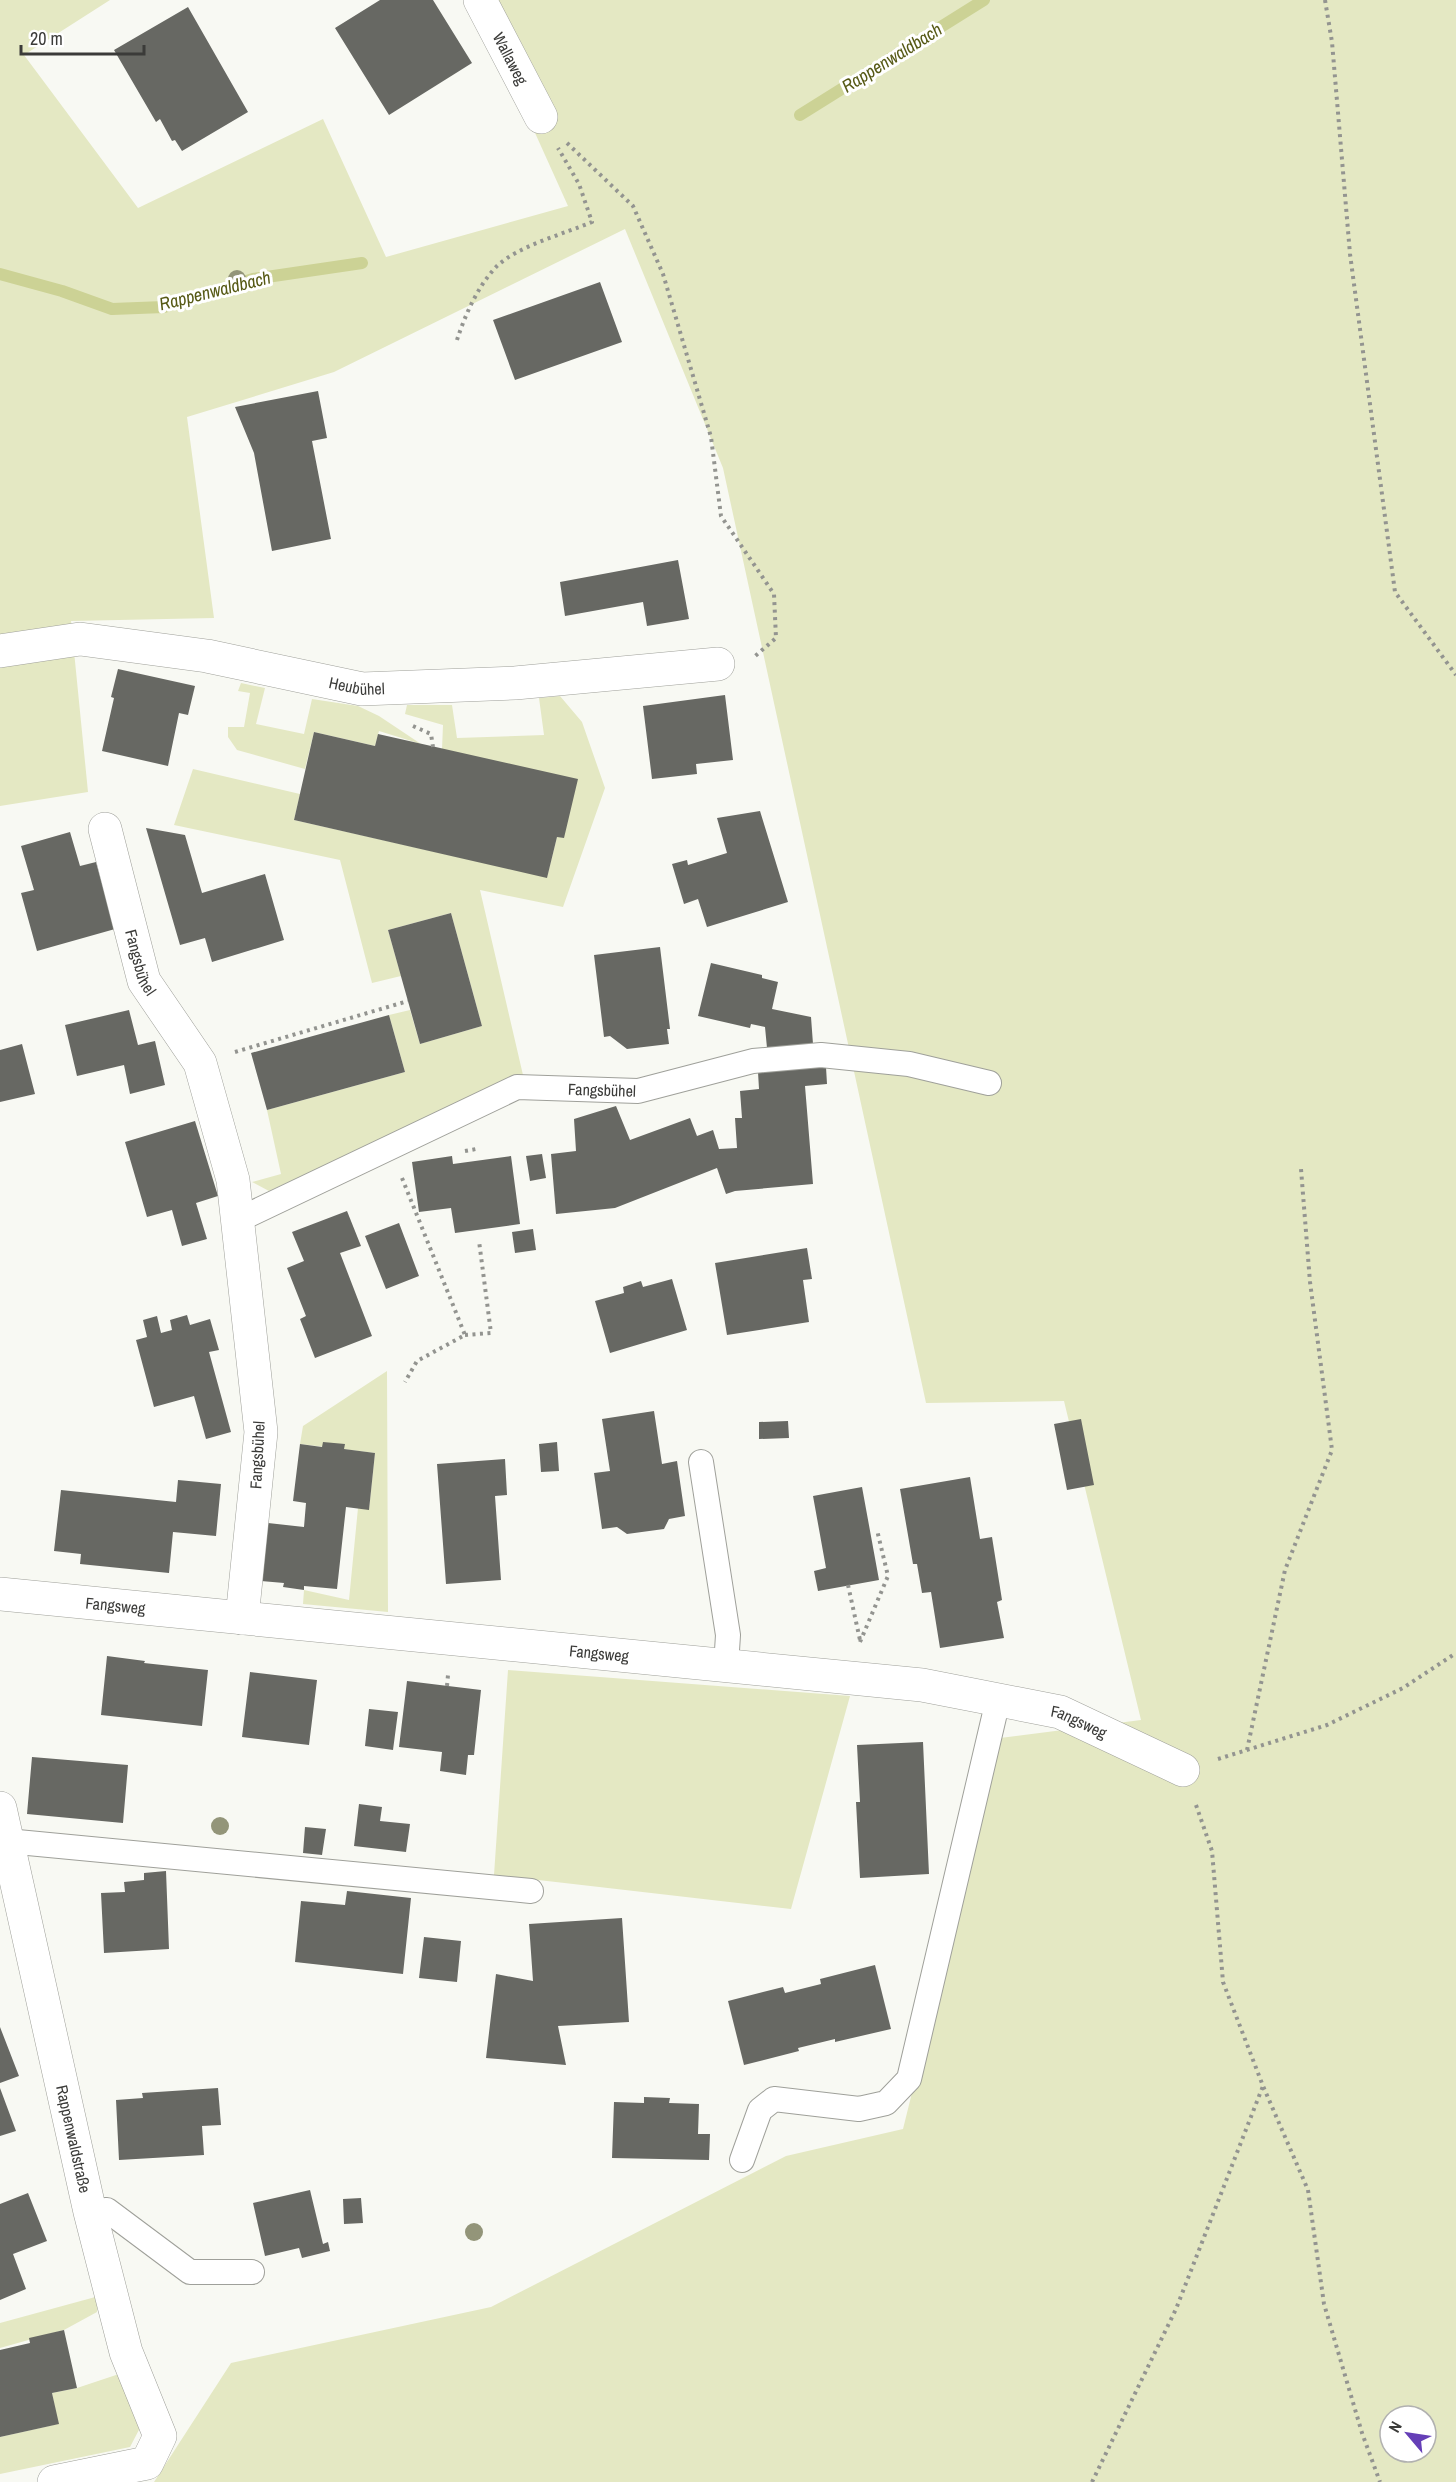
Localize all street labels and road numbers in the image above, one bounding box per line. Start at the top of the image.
street label: Wallaweg [488,28,534,89]
street label: Heubühel [327,671,385,700]
street label: Fangsbühel [120,927,162,1000]
street label: Fangsbühel [568,1078,636,1102]
street label: Fangsbühel [244,1420,270,1489]
street label: Fangsweg [85,1592,147,1619]
street label: Fangsweg [568,1639,631,1667]
street label: Fangsweg [1049,1699,1111,1744]
street label: Rappenwaldstraße [51,2083,96,2195]

